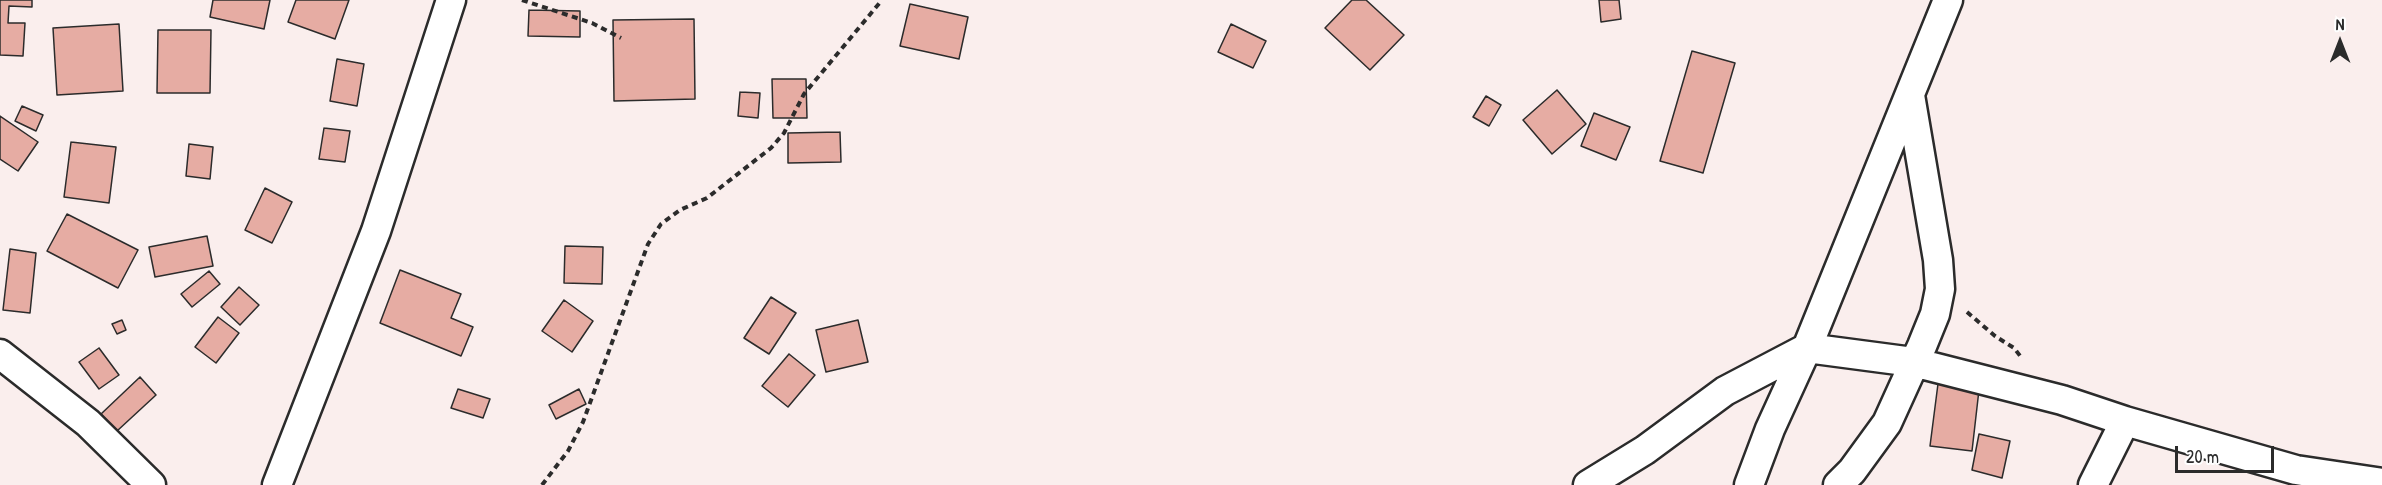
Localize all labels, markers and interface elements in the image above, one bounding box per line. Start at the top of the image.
north arrow [2310,12,2370,72]
text: N [2336,13,2344,35]
scale bar [2178,434,2277,472]
text: 20 m [2186,444,2219,469]

